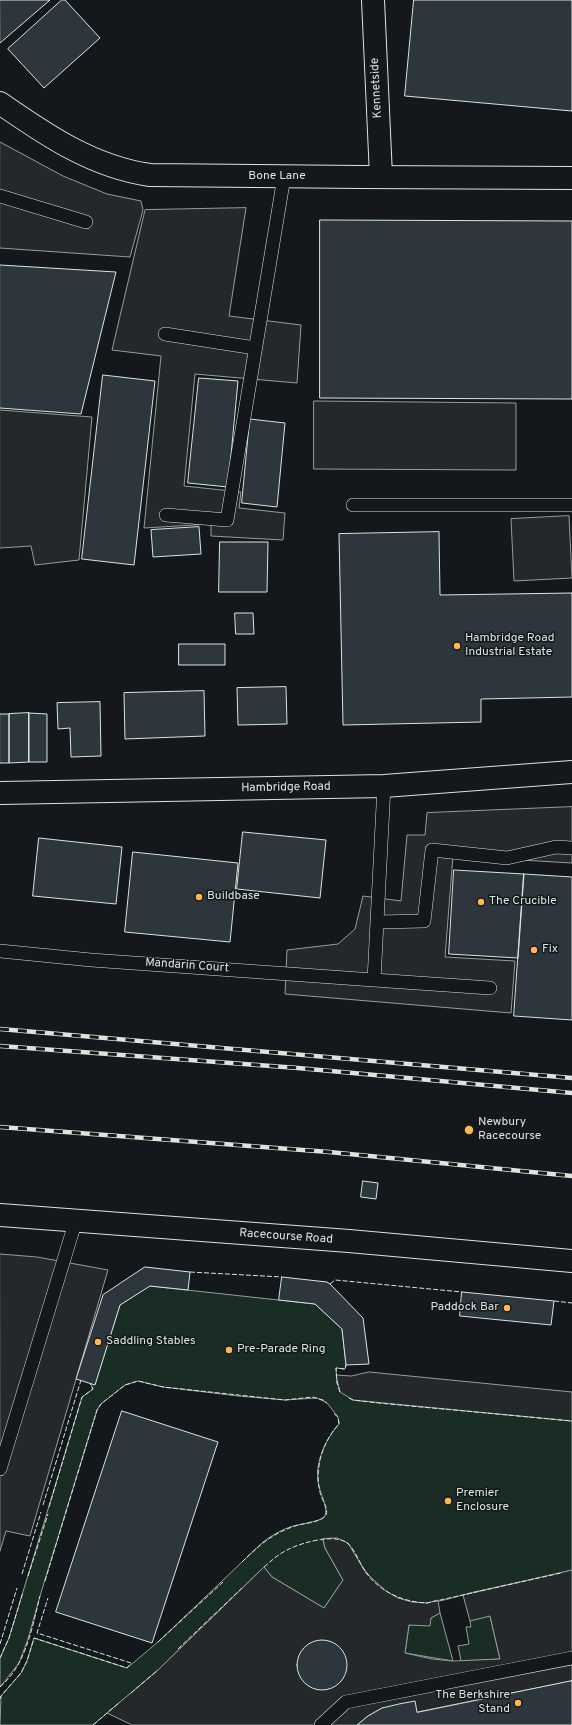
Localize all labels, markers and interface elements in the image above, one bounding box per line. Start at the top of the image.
street label: Kennetside [368,57,386,119]
street label: Bone Lane [248,170,306,184]
place label: Hambridge Road Industrial Estate [465,632,555,660]
marker: Hambridge Road Industrial Estate [452,641,462,651]
street label: Hambridge Road [241,780,331,796]
place label: Buildbase [207,890,260,904]
marker: Buildbase [194,892,204,902]
place label: The Crucible [489,895,557,909]
marker: The Crucible [476,897,486,907]
place label: Fix [542,943,558,957]
marker: Fix [529,945,539,955]
street label: Mandarin Court [145,956,229,976]
place label: Newbury Racecourse [478,1116,541,1144]
marker: Newbury Racecourse [463,1124,475,1136]
street label: Racecourse Road [239,1227,333,1247]
place label: Paddock Bar [431,1301,499,1315]
marker: Paddock Bar [502,1303,512,1313]
place label: Saddling Stables [106,1335,196,1349]
marker: Saddling Stables [93,1337,103,1347]
place label: Pre-Parade Ring [237,1343,326,1357]
marker: Pre-Parade Ring [224,1345,234,1355]
place label: Premier Enclosure [456,1487,509,1515]
marker: Premier Enclosure [443,1496,453,1506]
place label: The Berkshire Stand [435,1689,510,1717]
marker: The Berkshire Stand [513,1698,523,1708]

